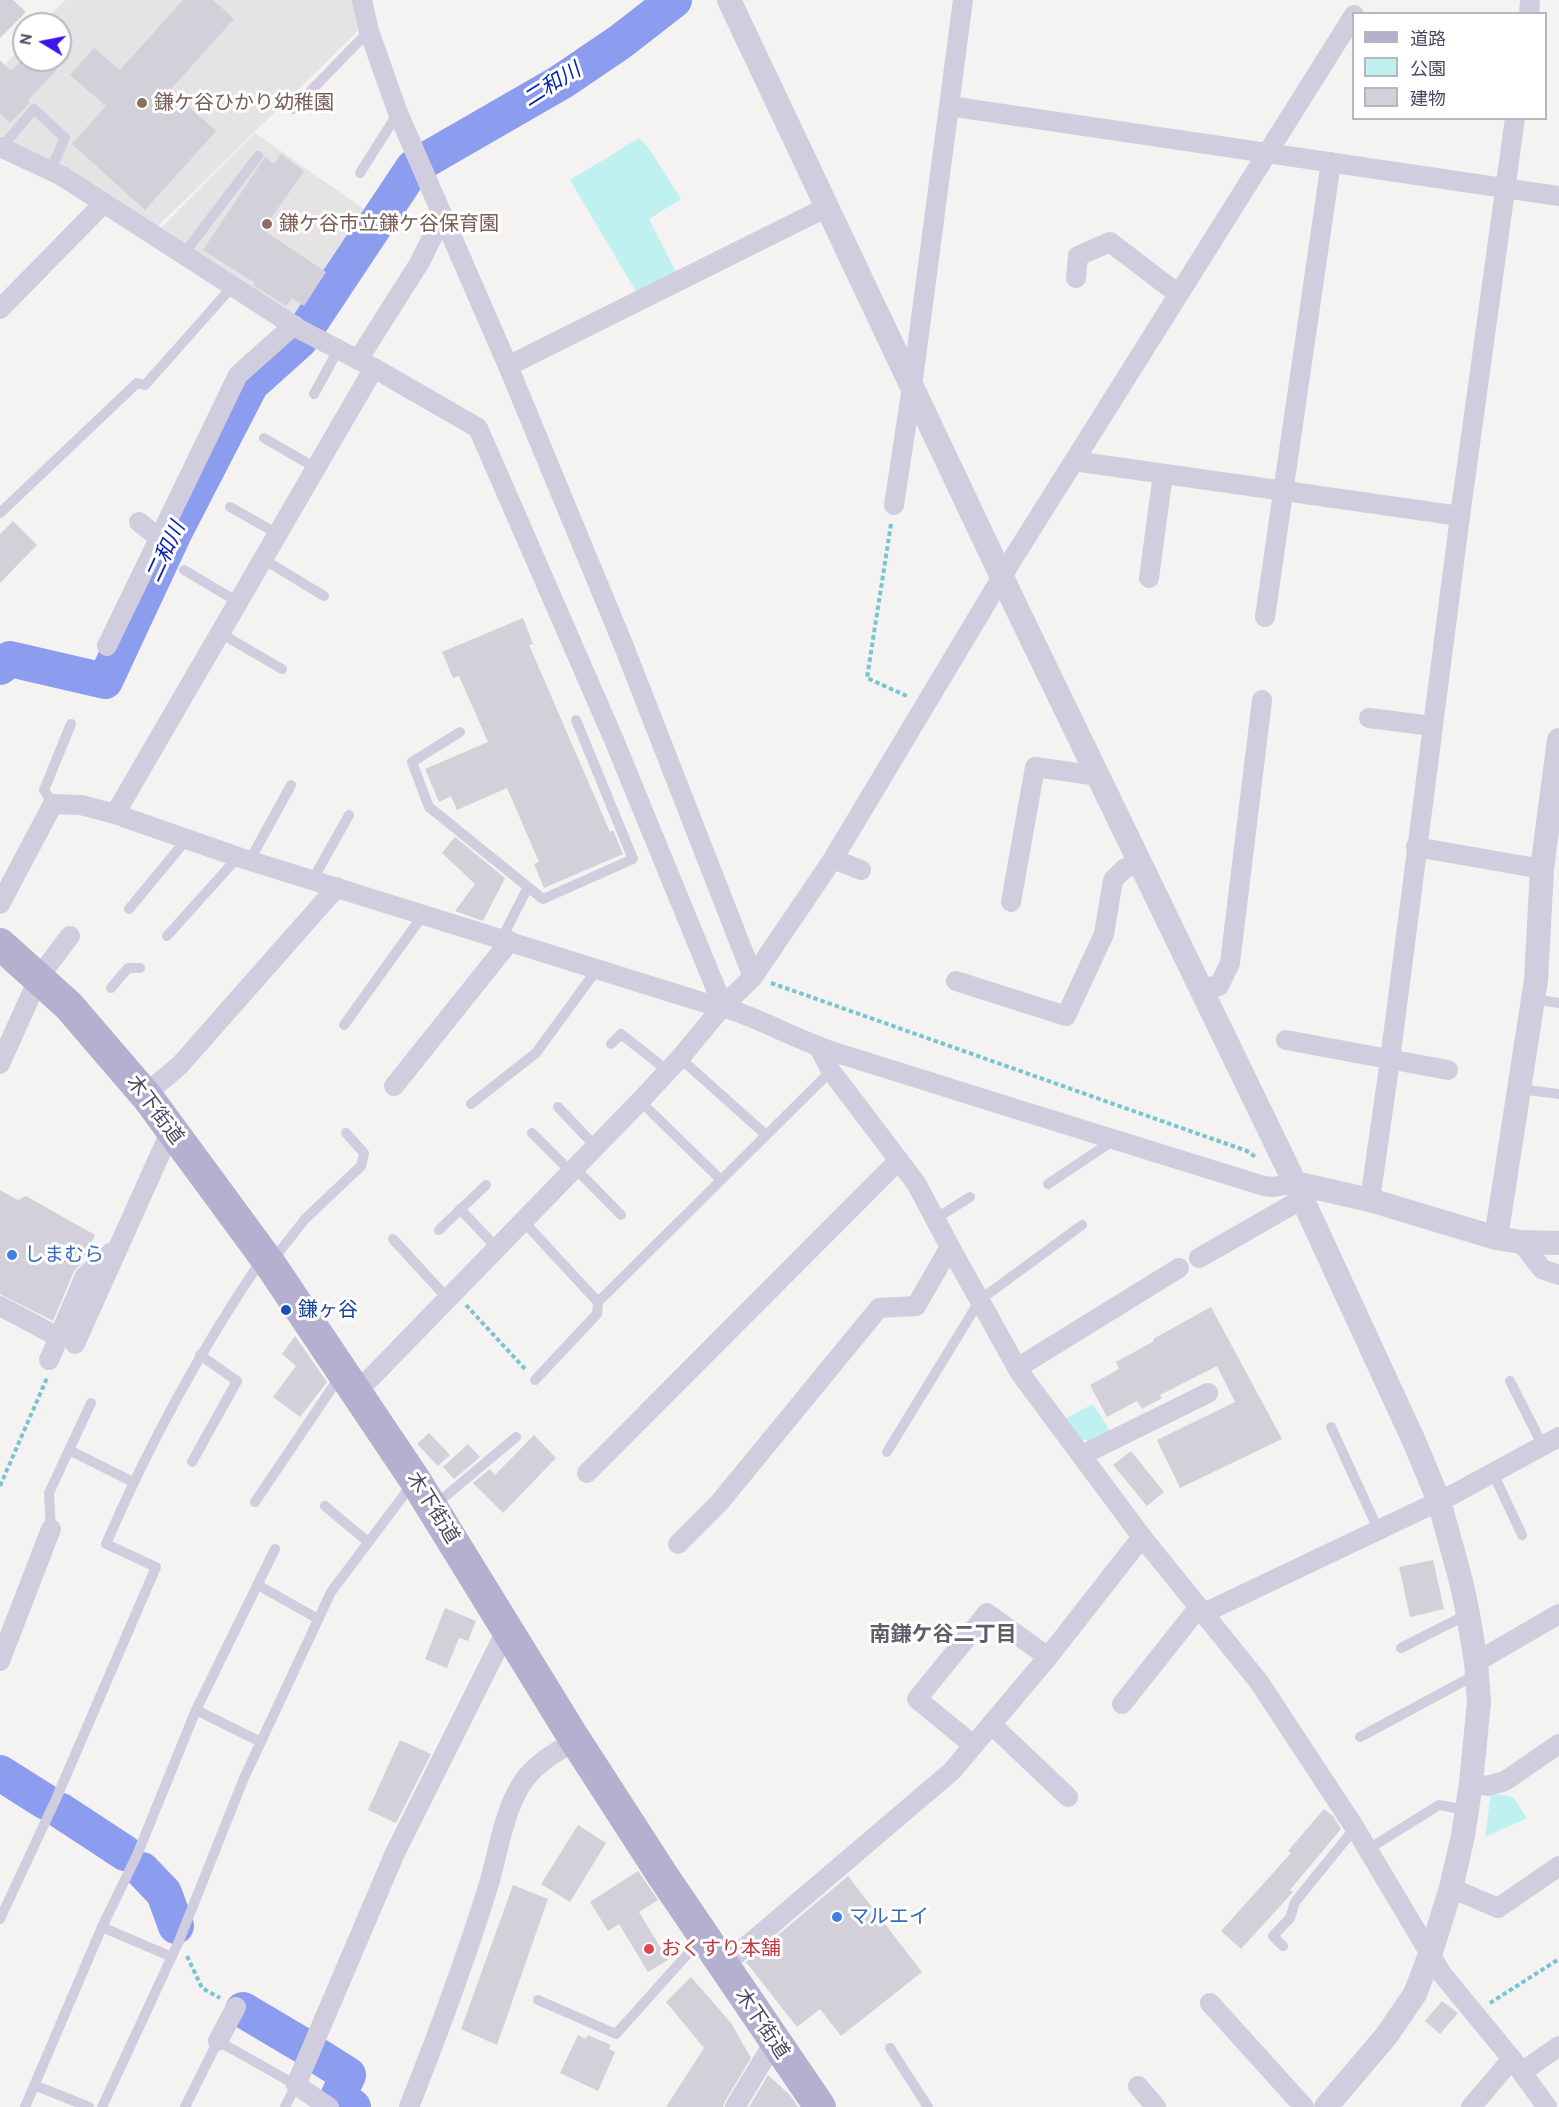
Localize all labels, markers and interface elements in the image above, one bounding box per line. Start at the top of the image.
north arrow [12,12,72,72]
legend [1352,12,1547,120]
text: 道路 [1410,28,1446,50]
text: N [15,32,36,46]
water label: 二和川 [519,58,585,112]
text: 公園 [1410,58,1446,80]
text: 建物 [1410,88,1446,110]
place label: 鎌ケ谷ひかり幼稚園 [154,91,334,115]
marker: 鎌ケ谷ひかり幼稚園 [135,96,149,110]
place label: 鎌ケ谷市立鎌ケ谷保育園 [279,212,499,236]
marker: 鎌ケ谷市立鎌ケ谷保育園 [260,217,274,231]
water label: 二和川 [141,518,191,586]
street label: 木下街道 [121,1071,189,1149]
place label: しまむら [24,1243,104,1267]
marker: しまむら [5,1248,19,1262]
place label: 鎌ヶ谷 [298,1298,358,1322]
marker: 鎌ヶ谷 [279,1303,293,1317]
street label: 木下街道 [402,1468,464,1548]
district label: 南鎌ケ谷二丁目 [870,1622,1016,1648]
place label: マルエイ [849,1905,929,1929]
marker: マルエイ [830,1910,844,1924]
place label: おくすり本舗 [661,1937,781,1961]
marker: おくすり本舗 [642,1942,656,1956]
street label: 木下街道 [730,1984,794,2064]

